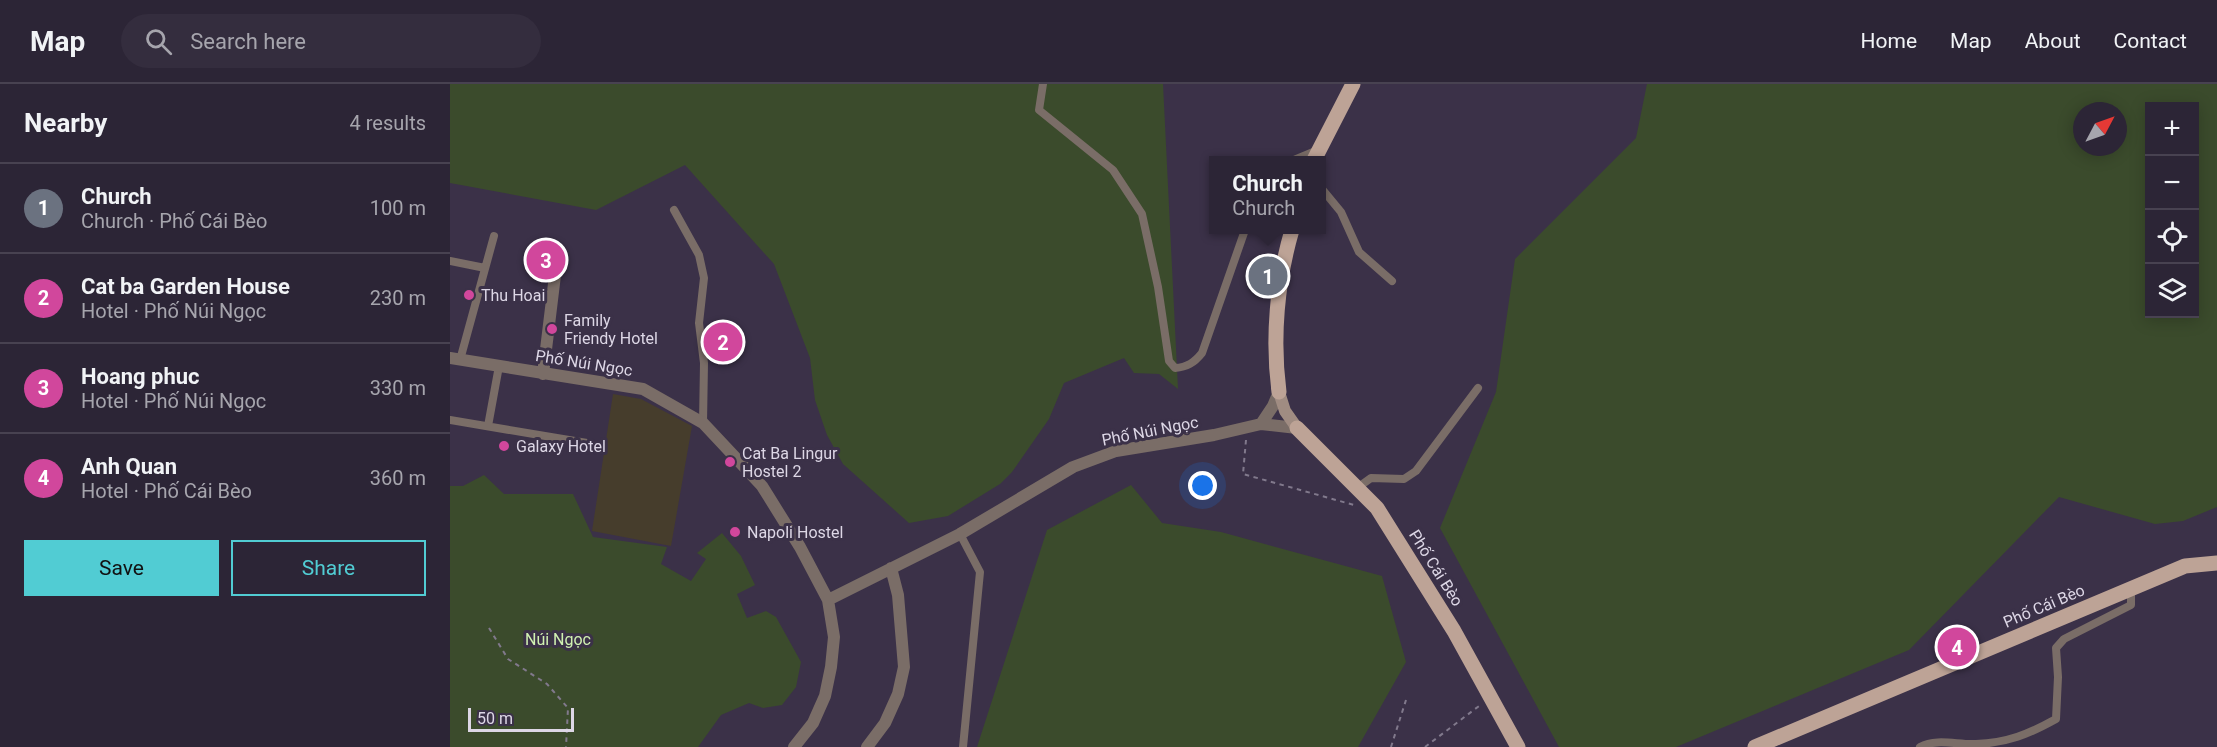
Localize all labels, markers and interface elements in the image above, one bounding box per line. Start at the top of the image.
search box [121,14,541,68]
text: Map [30,25,85,58]
icon: search [142,25,175,58]
text: Search here [190,29,306,54]
text: Home [1861,29,1917,53]
text: Map [1950,29,1992,53]
text: About [2025,29,2081,53]
text: Contact [2114,29,2187,53]
north arrow [2073,102,2127,156]
map controls [2145,102,2199,318]
button: + [2145,102,2199,156]
text: Nearby [24,108,107,138]
text: 4 results [350,111,426,135]
popup [1209,156,1326,234]
button: − [2145,156,2199,210]
text: Church [1232,171,1303,196]
text: Church [81,184,152,209]
text: 1 [38,196,49,220]
text: 100 m [370,196,426,220]
text: Church [1232,196,1295,220]
text: Church · Phố Cái Bèo [81,209,267,233]
button: locate [2145,210,2199,264]
pin: 3 [526,238,566,282]
pin: 1 [1248,254,1288,298]
button: layers [2145,264,2199,318]
text: Cat ba Garden House [81,274,290,299]
text: 2 [38,286,49,310]
text: 230 m [370,286,426,310]
place label: Thu Hoai [481,286,545,305]
marker: Thu Hoai [462,288,476,302]
text: Hotel · Phố Núi Ngọc [81,299,266,323]
place label: Family Friendy Hotel [564,311,658,348]
pin: 2 [704,320,742,364]
marker: Family Friendy Hotel [545,322,559,336]
street label: Phố Núi Ngọc [534,346,634,380]
text: Hoang phuc [81,364,200,389]
text: 3 [38,376,49,400]
text: 330 m [370,376,426,400]
text: Hotel · Phố Núi Ngọc [81,389,266,413]
street label: Phố Núi Ngọc [1100,412,1200,450]
place label: Galaxy Hotel [516,437,606,456]
marker: Galaxy Hotel [497,439,511,453]
place label: Cat Ba Lingur Hostel 2 [742,444,838,481]
text: Anh Quan [81,454,177,479]
marker: Cat Ba Lingur Hostel 2 [723,455,737,469]
text: 4 [38,466,49,490]
text: 360 m [370,466,426,490]
your location [1188,471,1217,500]
text: Hotel · Phố Cái Bèo [81,479,252,503]
place label: Napoli Hostel [747,523,843,542]
marker: Napoli Hostel [728,525,742,539]
street label: Phố Cái Bèo [1405,526,1467,610]
button: Save [24,540,219,596]
button: Share [231,540,426,596]
street label: Phố Cái Bèo [2000,580,2088,632]
pin: 4 [1938,624,1976,670]
park label: Núi Ngọc [525,630,591,649]
scale bar [468,705,574,732]
text: 50 m [477,709,513,728]

